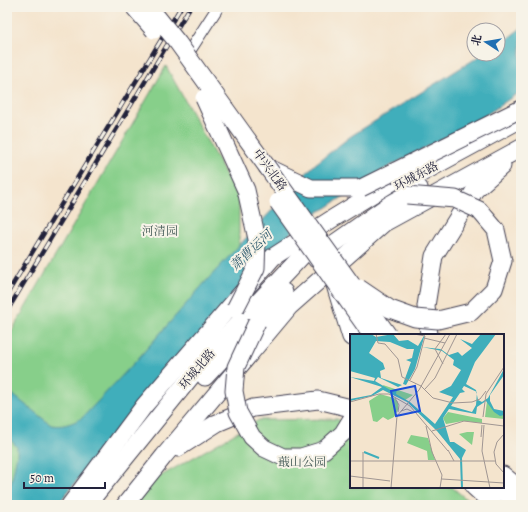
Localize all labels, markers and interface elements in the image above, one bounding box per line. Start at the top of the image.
north arrow [466,22,506,62]
text: 北 [468,33,485,47]
street label: 中兴北路 [249,146,291,194]
street label: 环城东路 [391,158,441,194]
park label: 河清园 [142,223,178,239]
water label: 萧曹运河 [226,225,277,274]
inset map [350,334,504,488]
street label: 环城北路 [175,345,219,393]
park label: 蕺山公园 [278,454,326,470]
scale bar [24,464,105,490]
text: 50 m [30,470,54,486]

